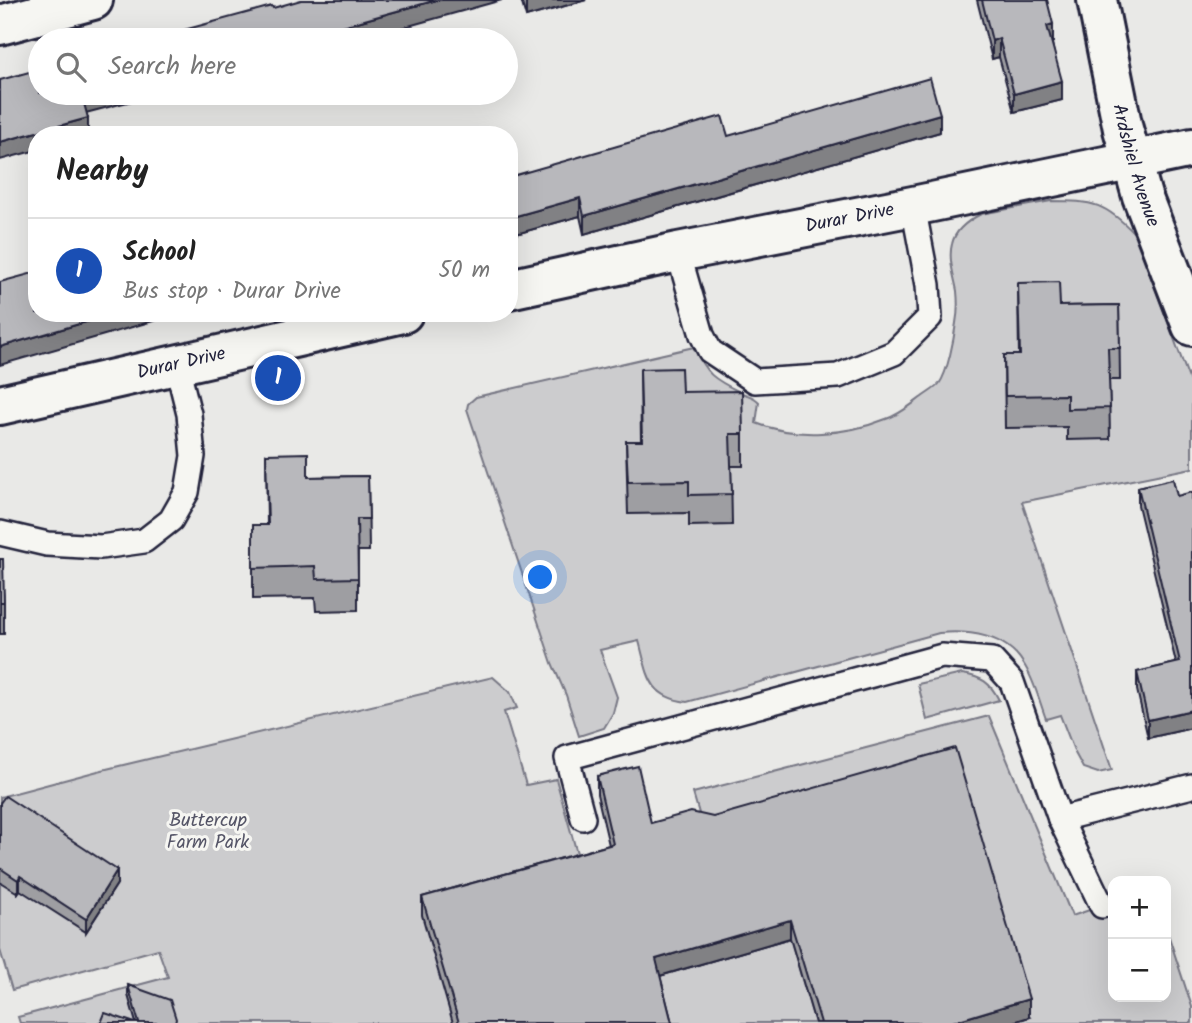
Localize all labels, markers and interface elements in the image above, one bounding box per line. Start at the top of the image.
search box [28,28,518,105]
text: Search here [108,46,236,88]
icon: search [52,48,90,86]
street label: Ardshiel Avenue [1103,101,1168,232]
text: Nearby [56,148,148,196]
street label: Durar Drive [803,195,897,242]
text: School [123,232,195,274]
text: 1 [76,253,82,289]
text: 50 m [439,253,490,289]
text: Bus stop · Durar Drive [123,274,341,310]
street label: Durar Drive [134,339,229,388]
pin: 1 [255,352,301,404]
your location [523,560,557,594]
park label: Buttercup Farm Park [167,806,249,858]
map controls [1108,876,1171,1002]
button: + [1108,876,1171,939]
button: − [1108,939,1171,1002]

